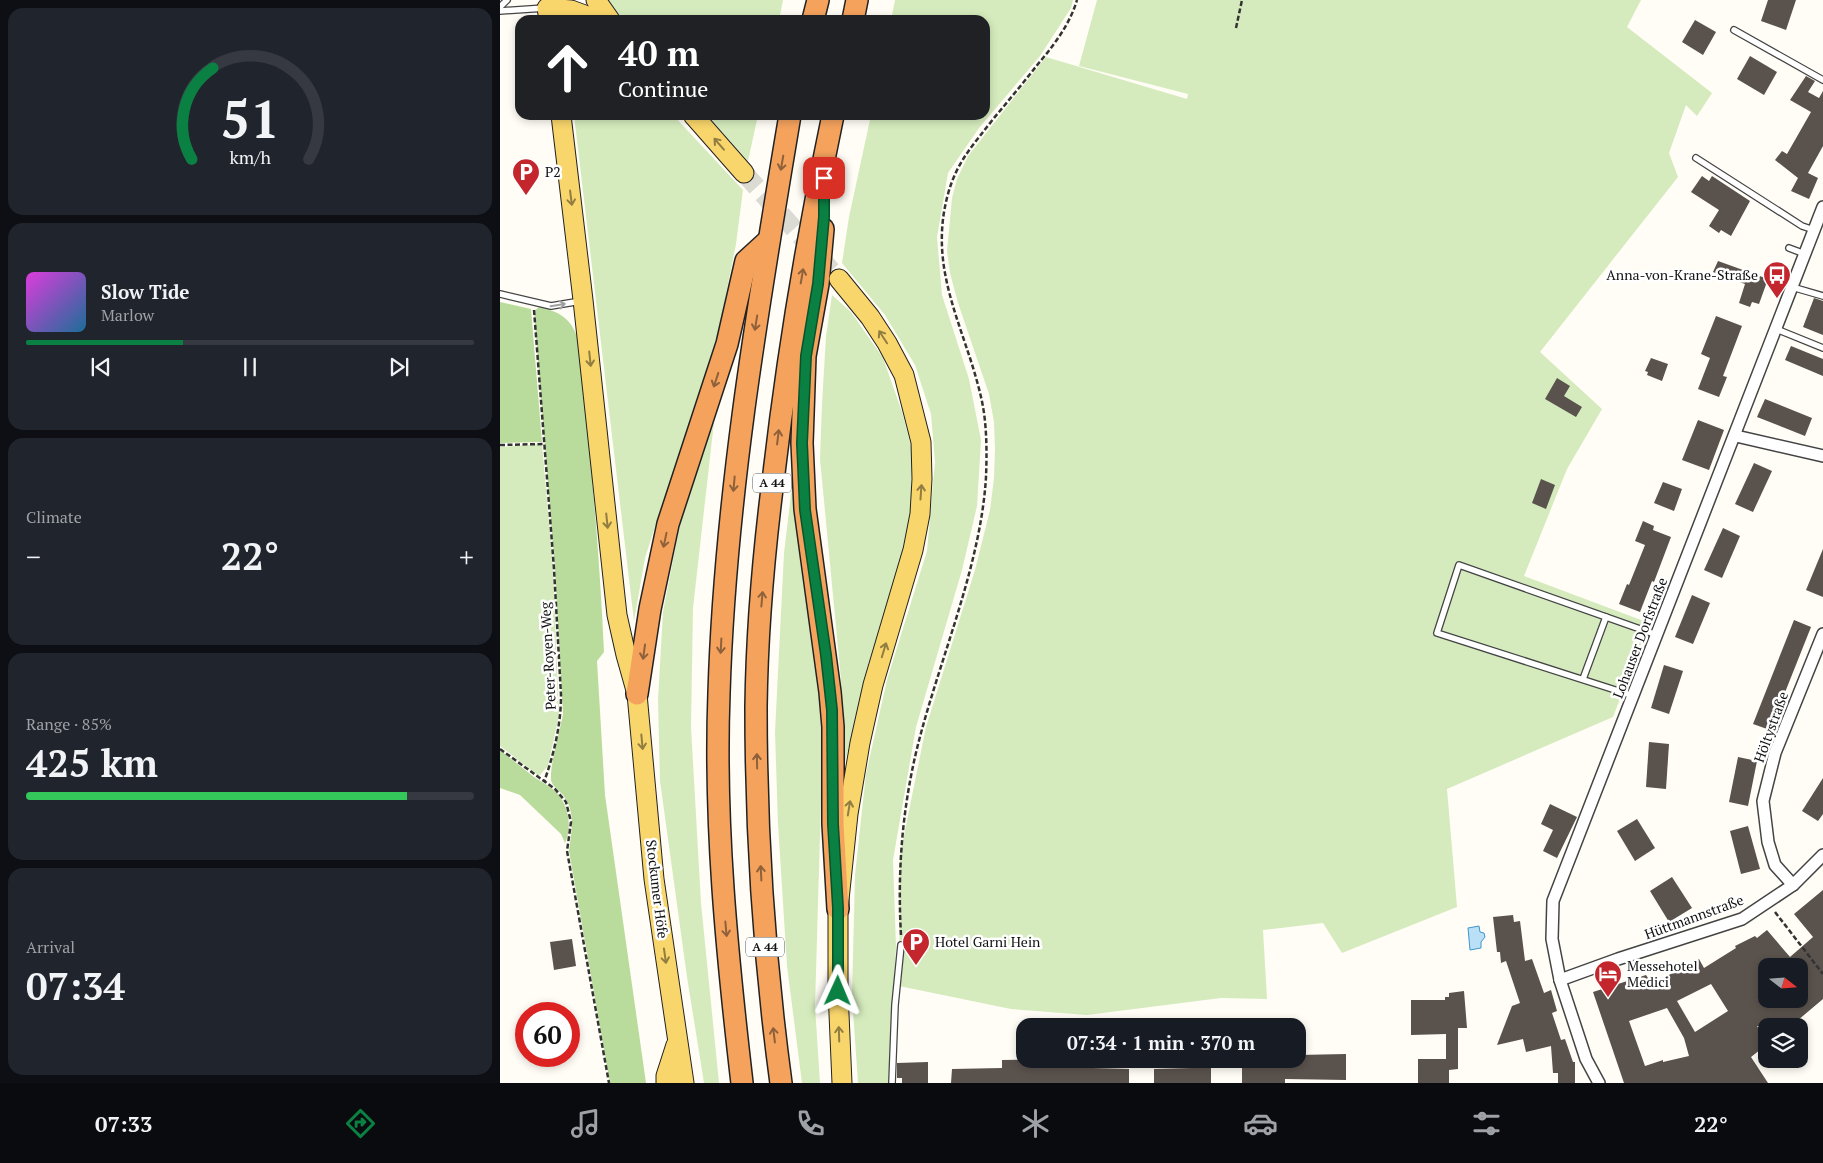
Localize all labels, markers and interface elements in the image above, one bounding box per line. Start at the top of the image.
text: 40 m [618,30,699,76]
icon: ahead [535,35,600,100]
text: Continue [618,74,708,103]
text: 51 [221,84,279,153]
one-way arrow [713,138,724,151]
text: km/h [229,145,271,169]
one-way arrow [776,155,786,171]
parking icon: P2 [511,157,541,196]
pin [803,157,845,199]
place label: P2 [545,162,561,181]
icon: arrive [810,164,838,192]
one-way arrow [566,190,576,206]
bus stop icon: Anna-von-Krane-Straße [1762,260,1792,299]
place label: Anna-von-Krane-Straße [1606,265,1758,284]
one-way arrow [798,269,807,285]
text: Slow Tide [101,279,190,304]
one-way arrow [550,299,566,309]
text: Marlow [101,304,154,326]
one-way arrow [751,315,761,331]
one-way arrow [878,330,888,344]
one-way arrow [585,351,595,367]
icon: previous [87,353,115,381]
icon: pause [236,353,264,381]
icon: next [385,353,413,381]
one-way arrow [710,371,720,387]
one-way arrow [773,429,783,445]
road number: A 44 [753,473,791,492]
one-way arrow [729,476,738,492]
one-way arrow [917,484,926,500]
text: Climate [26,506,82,528]
one-way arrow [602,513,612,529]
text: 22° [221,531,279,581]
one-way arrow [660,531,669,547]
text: − [26,538,41,575]
text: + [459,538,474,575]
street label: Lohauser Dorfstraße [1608,575,1671,701]
one-way arrow [757,591,766,607]
street label: Peter-Royen-Weg [535,601,560,711]
one-way arrow [717,638,726,654]
one-way arrow [880,642,890,658]
one-way arrow [638,643,648,659]
street label: Höltystraße [1749,689,1792,765]
text: Range · 85% [26,713,112,735]
one-way arrow [637,734,646,750]
text: 425 km [26,738,158,788]
one-way arrow [753,753,762,769]
one-way arrow [844,800,854,816]
street label: Stockumer Höfe [642,838,673,940]
one-way arrow [756,865,765,881]
street label: Hüttmannstraße [1642,890,1746,943]
one-way arrow [721,921,730,937]
parking icon: Hotel Garni Hein [901,927,931,966]
place label: Hotel Garni Hein [935,932,1041,951]
text: Arrival [26,936,75,958]
road number: A 44 [746,938,784,956]
one-way arrow [661,948,671,964]
place label: Messehotel Medici [1627,956,1698,991]
north arrow [1758,958,1808,1008]
map controls [1758,958,1808,1068]
hotel icon: Messehotel Medici [1593,959,1623,998]
text: 07:34 [26,961,125,1011]
position arrow [811,964,863,1016]
speed limit sign: 60 [515,1002,580,1067]
button: layers [1758,1018,1808,1068]
one-way arrow [769,1027,779,1043]
one-way arrow [835,1027,844,1043]
text: 07:34 · 1 min · 370 m [1067,1030,1255,1055]
icon: directions [343,1106,378,1141]
icon: music [568,1106,603,1141]
icon: phone [793,1106,828,1141]
icon: climate [1018,1106,1053,1141]
icon: car [1243,1106,1278,1141]
icon: filters [1469,1106,1504,1141]
text: 07:33 [95,1109,152,1138]
text: 22° [1694,1109,1728,1138]

